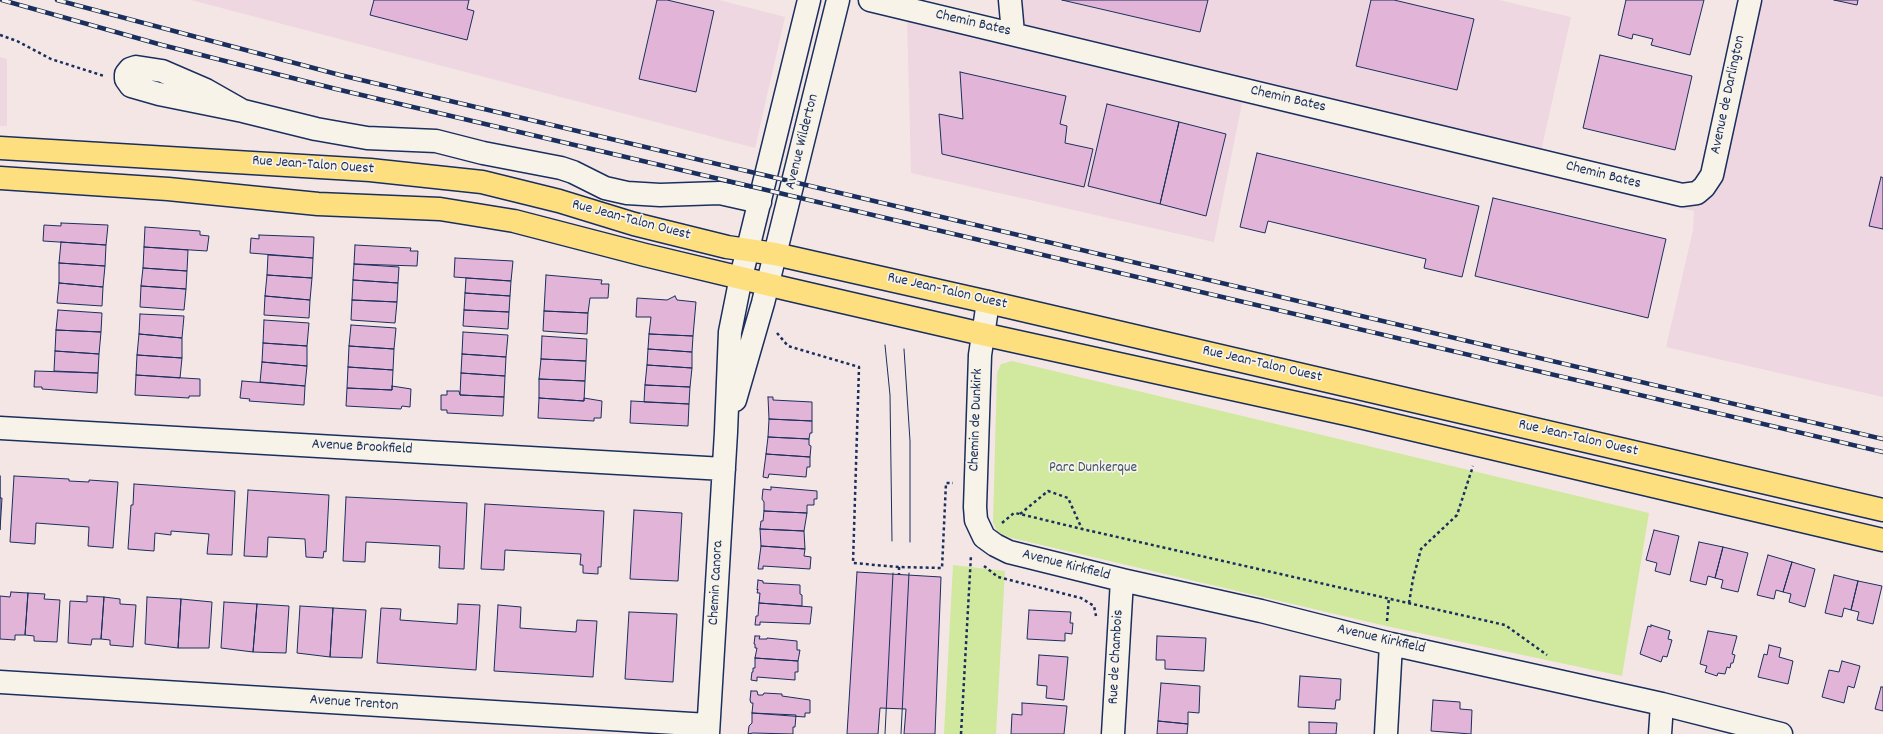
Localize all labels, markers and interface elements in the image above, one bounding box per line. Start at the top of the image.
street label: Chemin Bates [934,7,1012,41]
street label: Avenue de Darlington [1708,34,1750,156]
street label: Chemin Bates [1249,83,1327,117]
street label: Avenue Wilderton [782,92,824,192]
street label: Rue Jean-Talon Ouest [251,153,375,179]
street label: Chemin Bates [1564,158,1642,194]
street label: Rue Jean-Talon Ouest [570,197,692,245]
street label: Rue Jean-Talon Ouest [885,269,1009,315]
street label: Rue Jean-Talon Ouest [1200,342,1324,388]
street label: Chemin de Dunkirk [966,368,988,472]
street label: Rue Jean-Talon Ouest [1516,416,1640,462]
street label: Avenue Brookfield [311,436,413,460]
park label: Parc Dunkerque [1049,460,1137,478]
street label: Chemin Canora [706,540,728,626]
street label: Avenue Kirkfield [1020,546,1112,586]
street label: Rue de Chambois [1106,609,1128,705]
street label: Avenue Kirkfield [1335,621,1427,659]
street label: Avenue Trenton [309,692,399,716]

